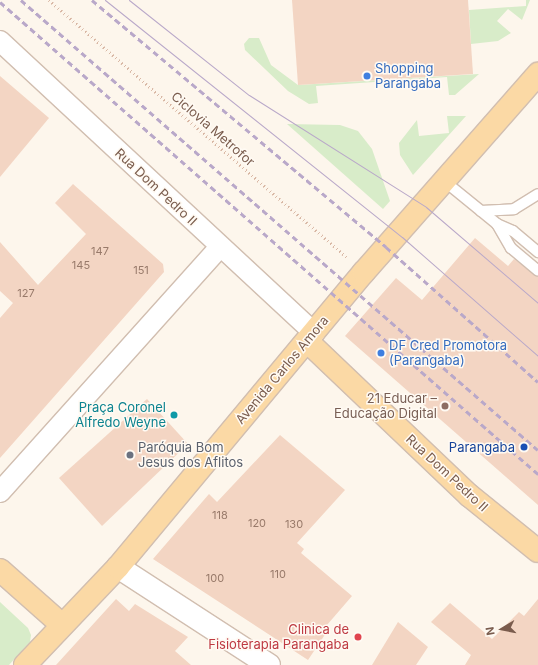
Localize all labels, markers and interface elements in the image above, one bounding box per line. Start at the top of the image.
place label: Shopping Parangaba [375,61,441,92]
marker: Shopping Parangaba [362,71,372,81]
street label: Ciclovia Metrofor [168,89,258,169]
street label: Rua Dom Pedro II [112,145,200,229]
house number: 147 [91,244,109,258]
house number: 145 [72,258,90,272]
house number: 151 [133,263,149,277]
house number: 127 [17,286,35,300]
street label: Avenida Carlos Amora [232,313,332,427]
place label: DF Cred Promotora (Parangaba) [389,338,507,369]
marker: DF Cred Promotora (Parangaba) [376,348,386,358]
place label: 21 Educar – Educação Digital [334,391,437,422]
place label: Praça Coronel Alfredo Weyne [75,400,166,431]
marker: 21 Educar – Educação Digital [440,401,450,411]
marker: Praça Coronel Alfredo Weyne [169,410,179,420]
street label: Rua Dom Pedro II [403,431,491,515]
place label: Parangaba [449,439,515,455]
place label: Paróquia Bom Jesus dos Aflitos [138,440,243,471]
marker: Parangaba [518,441,530,453]
marker: Paróquia Bom Jesus dos Aflitos [125,450,135,460]
house number: 118 [212,508,228,522]
house number: 120 [248,516,266,530]
house number: 130 [285,517,303,531]
house number: 110 [270,567,286,581]
house number: 100 [206,571,224,585]
north arrow [482,609,522,649]
place label: Clinica de Fisioterapia Parangaba [208,622,349,653]
text: N [483,626,498,636]
marker: Clinica de Fisioterapia Parangaba [352,631,364,643]

